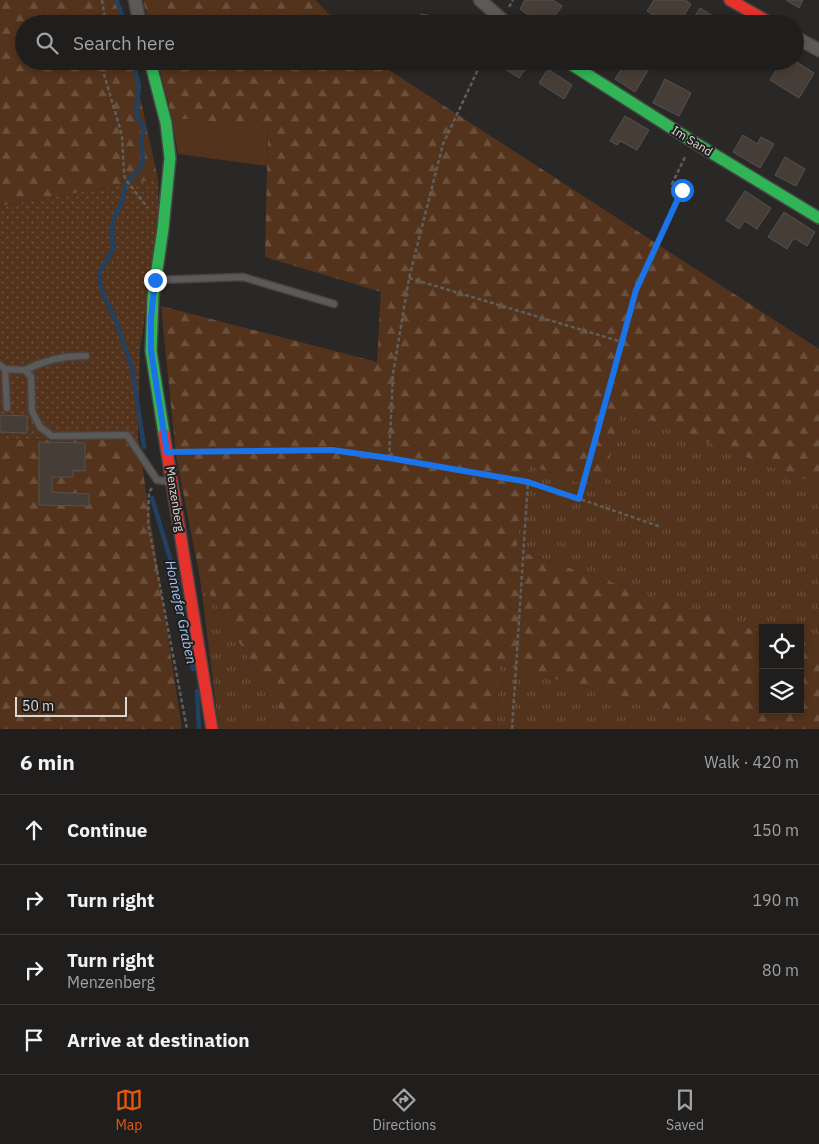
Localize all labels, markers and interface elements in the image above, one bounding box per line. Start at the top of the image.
search box [15,15,804,70]
icon: search [33,29,61,57]
text: Search here [73,31,175,55]
street label: Im Sand [669,122,715,159]
route start [671,179,694,202]
route end [144,269,167,292]
street label: Menzenberg [163,465,188,533]
water label: Honnefer Graben [161,559,201,666]
map controls [759,624,804,714]
button: locate [759,624,804,669]
button: layers [759,669,804,714]
scale bar [15,694,128,717]
text: 50 m [22,697,54,715]
text: 6 min [20,748,75,776]
text: Walk · 420 m [704,752,799,772]
icon: ahead [20,816,48,844]
text: Continue [67,818,147,842]
text: 150 m [752,820,799,840]
icon: right [20,886,48,914]
text: Turn right [67,888,154,912]
text: 190 m [752,890,799,910]
text: Turn right [67,948,154,972]
icon: right [20,956,48,984]
text: 80 m [762,960,799,980]
text: Menzenberg [67,972,155,992]
icon: arrive [20,1026,48,1054]
text: Arrive at destination [67,1028,250,1052]
tab: Map [115,1086,143,1134]
tab: Directions [373,1086,436,1134]
tab: Saved [666,1086,704,1134]

